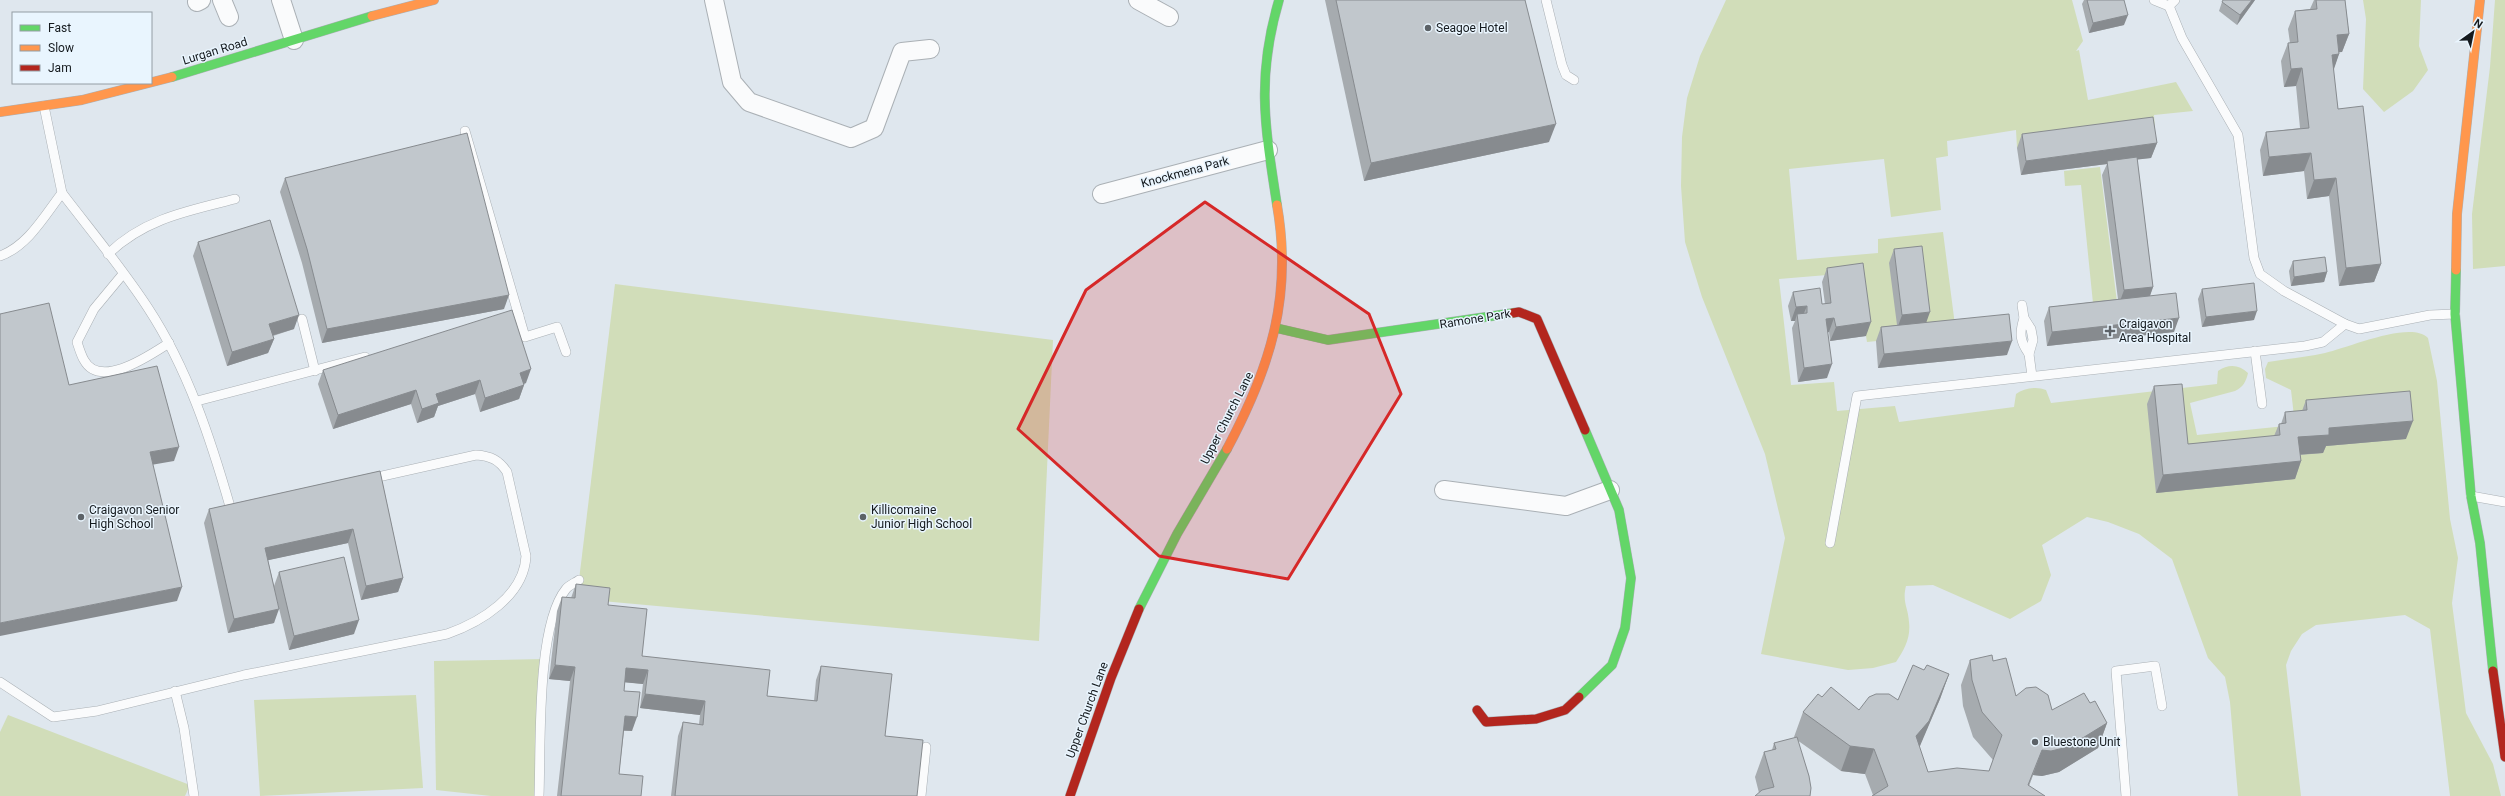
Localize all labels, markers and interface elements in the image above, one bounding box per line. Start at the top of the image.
legend [12,12,152,84]
north arrow [2453,12,2493,52]
text: N [2471,16,2485,32]
text: Fast [48,21,71,35]
place label: Seagoe Hotel [1436,21,1508,35]
marker: Seagoe Hotel [1423,23,1433,33]
street label: Lurgan Road [181,34,249,68]
text: Slow [48,41,74,55]
text: Jam [48,61,72,75]
street label: Knockmena Park [1140,153,1231,190]
street label: Ramone Park [1439,306,1512,332]
place label: Craigavon Area Hospital [2119,317,2191,345]
marker: Craigavon Area Hospital [2104,325,2116,337]
street label: Upper Church Lane [1198,370,1256,466]
place label: Craigavon Senior High School [89,503,179,531]
place label: Killicomaine Junior High School [871,503,972,531]
marker: Craigavon Senior High School [76,512,86,522]
marker: Killicomaine Junior High School [858,512,868,522]
street label: Upper Church Lane [1063,660,1111,760]
place label: Bluestone Unit [2043,735,2121,749]
marker: Bluestone Unit [2030,737,2040,747]

